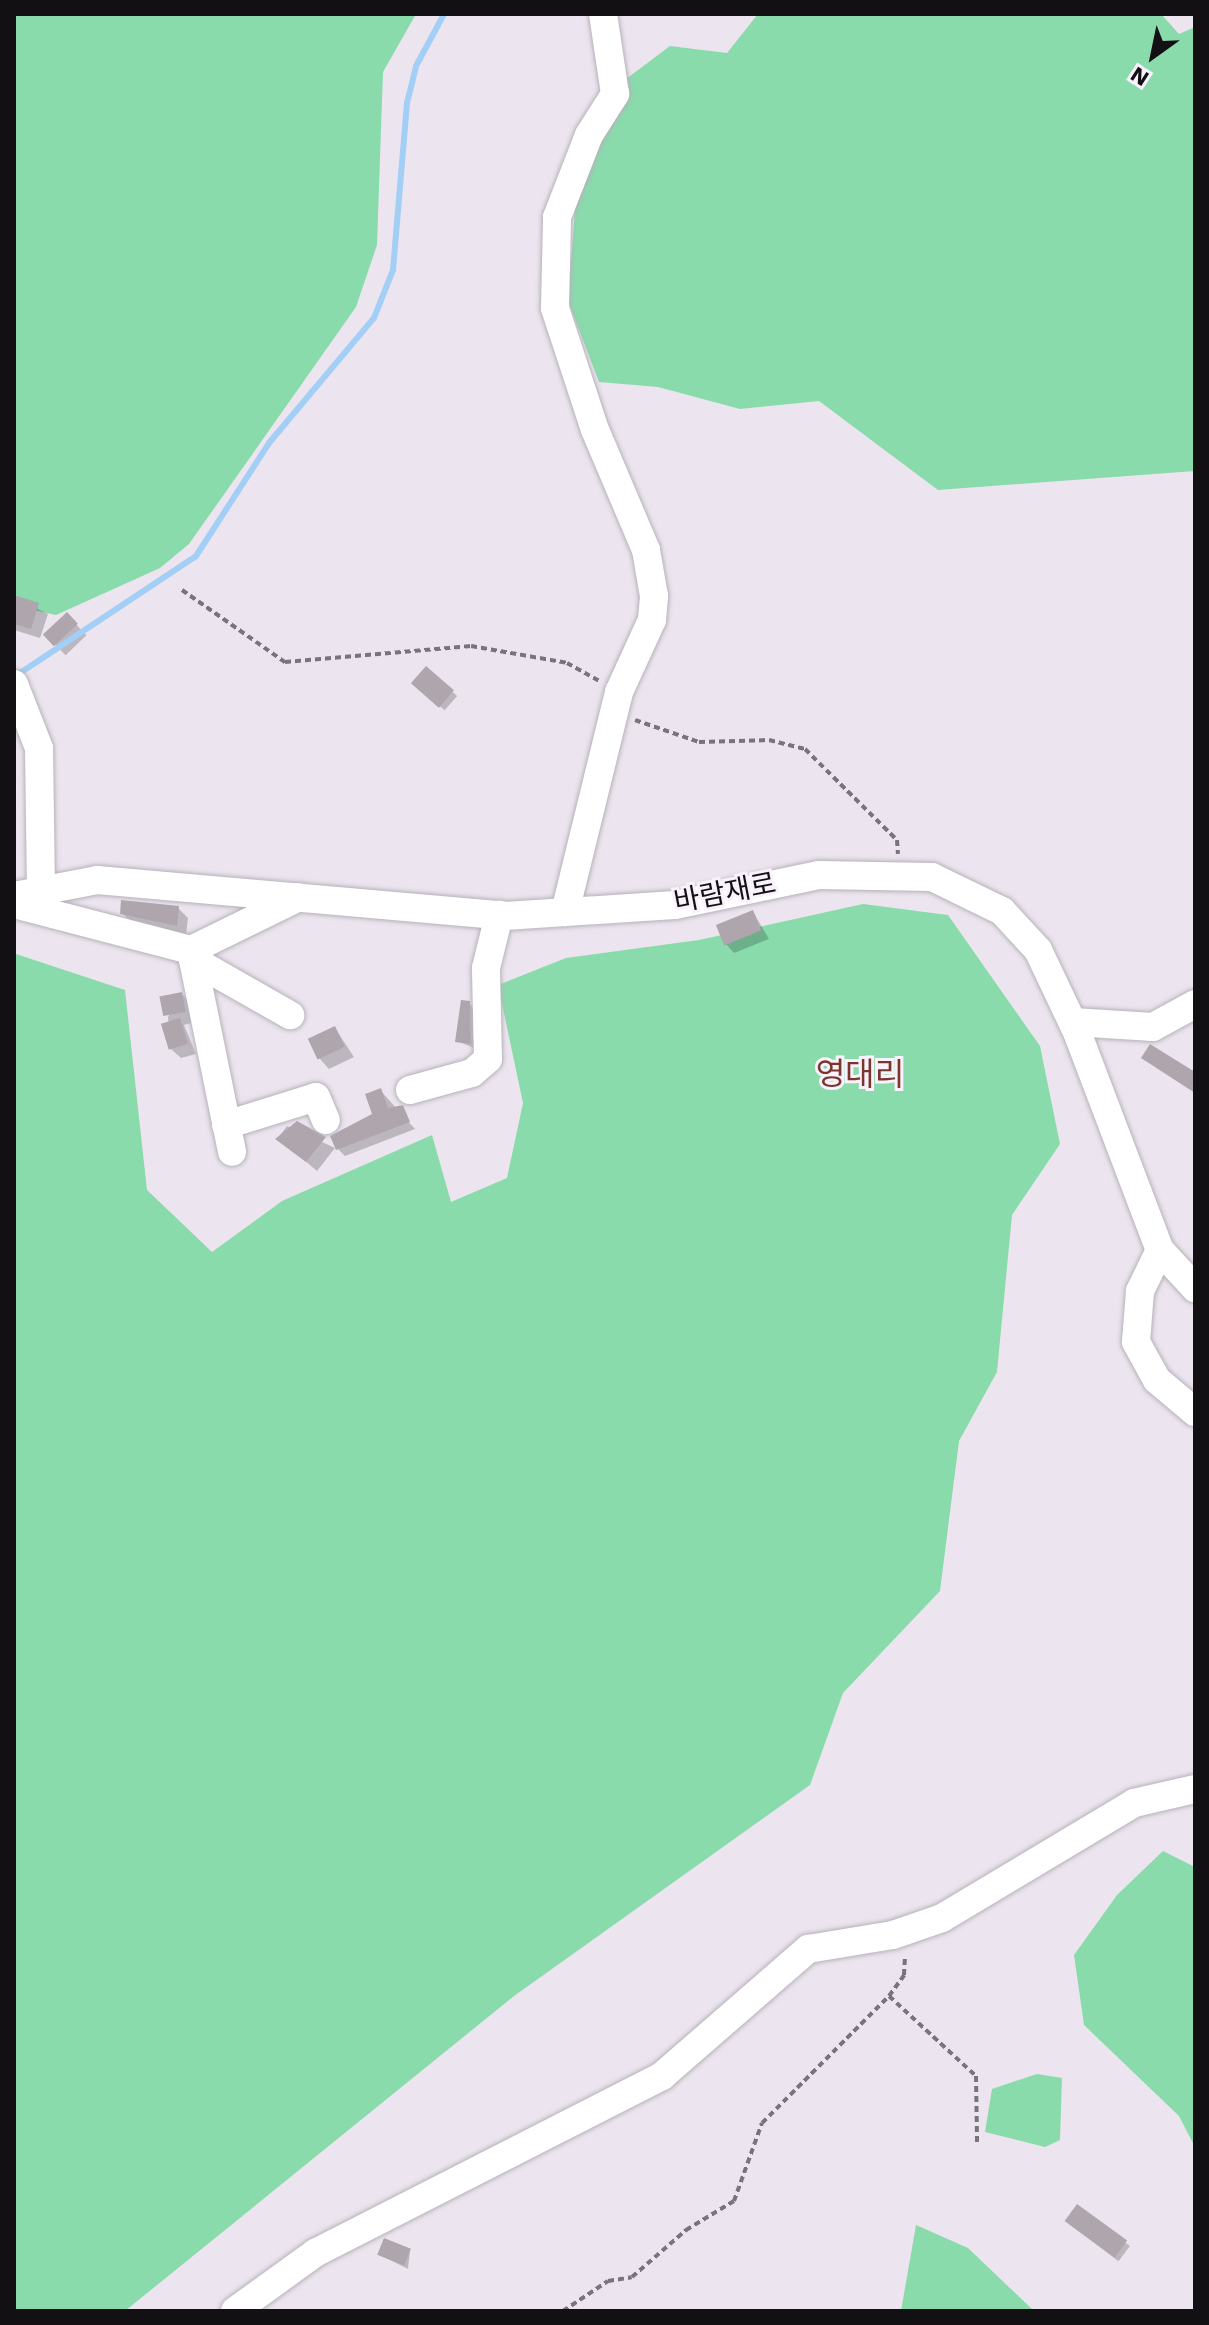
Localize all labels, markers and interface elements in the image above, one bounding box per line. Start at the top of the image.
north arrow [1113,16,1193,96]
text: N [1126,62,1153,91]
street label: 바람재로 [671,867,779,919]
district label: 영대리 [816,1055,904,1093]

